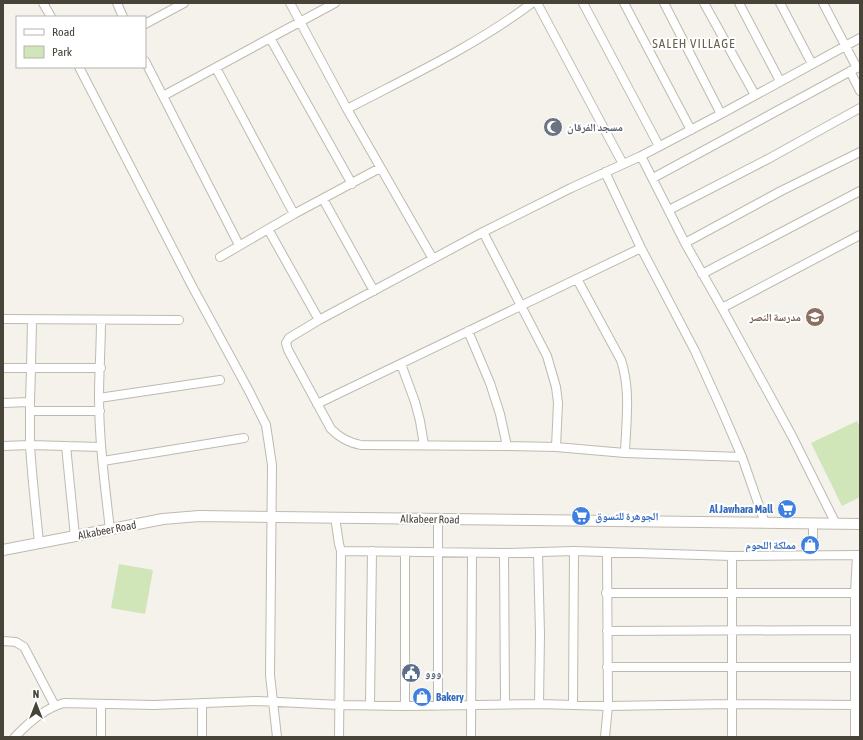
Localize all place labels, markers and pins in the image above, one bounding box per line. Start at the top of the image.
mosque icon: مسجد الفرقان [542,116,564,138]
place label: مسجد الفرقان [567,121,623,135]
school or university icon: مدرسة النصر [804,306,826,328]
place label: مدرسة النصر [749,311,801,324]
supermarket icon: Al Jawhara Mall [776,498,798,520]
place label: Al Jawhara Mall [709,503,774,515]
supermarket icon: الجوهرة للتسوق [570,505,592,527]
place label: الجوهرة للتسوق [595,510,659,524]
shop icon: مملكة اللحوم [799,534,821,556]
place label: مملكة اللحوم [745,539,796,553]
public building icon: ووو [400,662,422,684]
place label: ووو [425,667,441,680]
shop icon: Bakery [411,686,433,708]
place label: Bakery [436,691,464,703]

